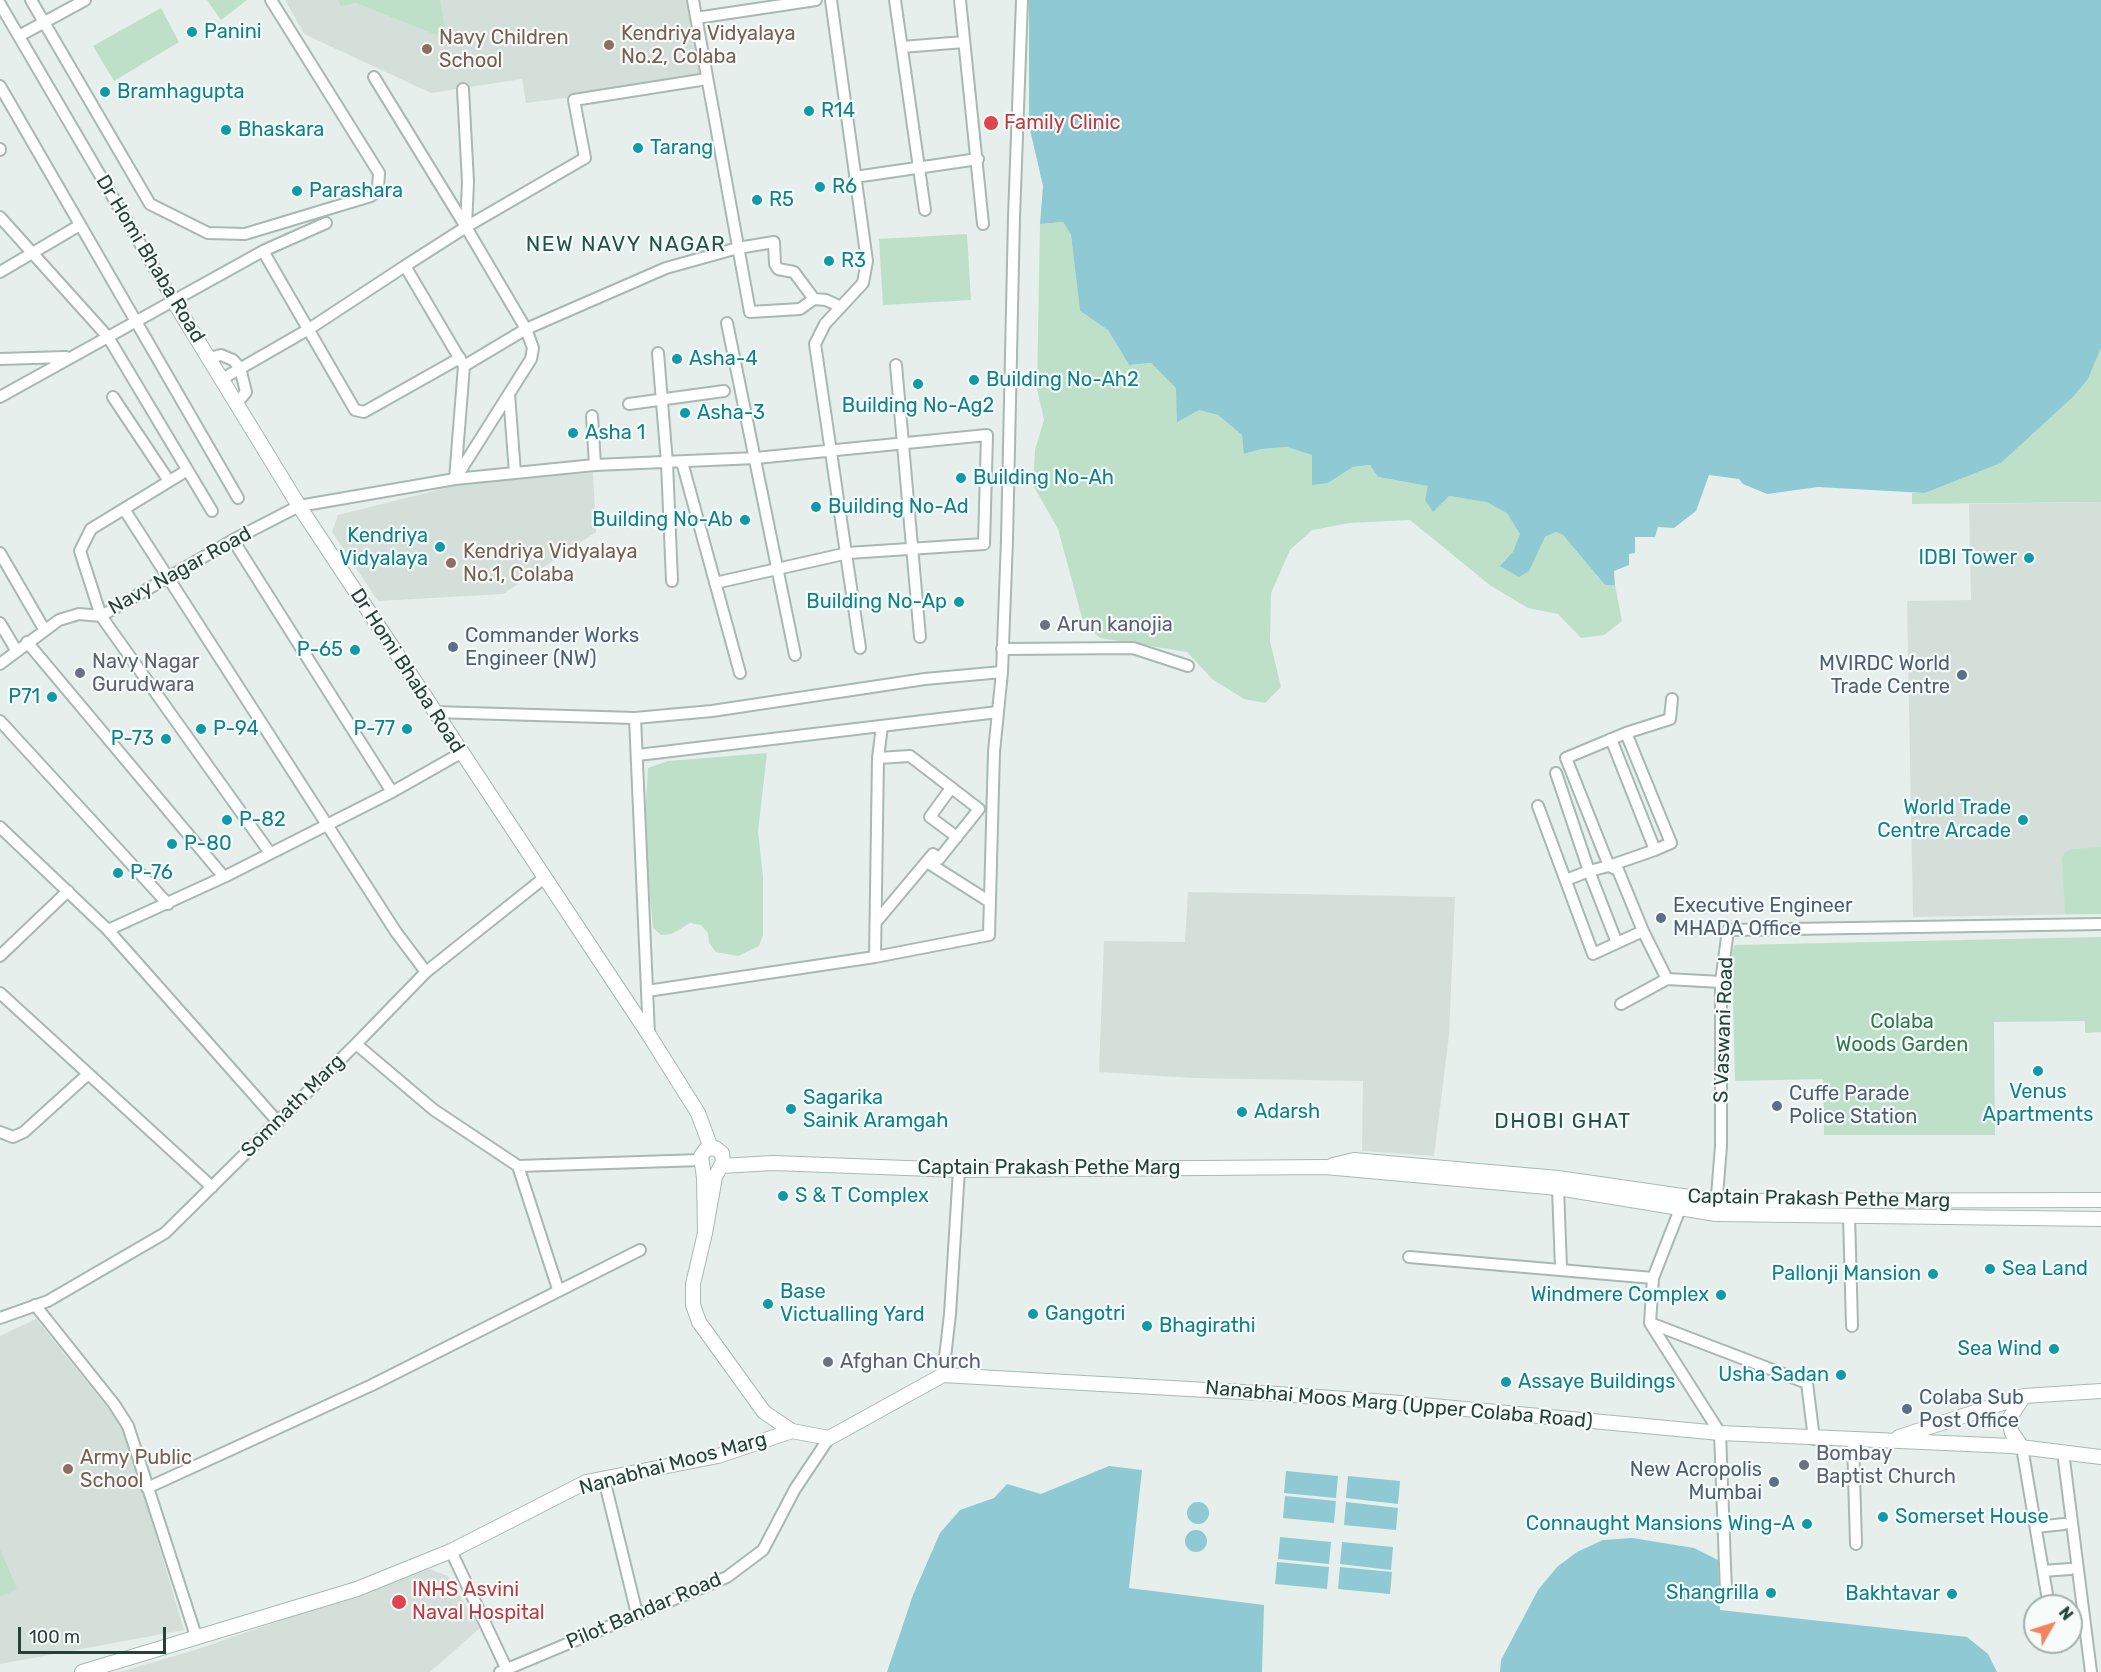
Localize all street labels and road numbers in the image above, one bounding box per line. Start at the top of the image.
street label: Dr Homi Bhaba Road [90,171,210,347]
street label: Navy Nagar Road [104,522,256,620]
street label: Dr Homi Bhaba Road [345,584,469,758]
street label: S Vaswani Road [1709,956,1739,1104]
street label: Somnath Marg [236,1049,350,1163]
street label: Captain Prakash Pethe Marg [918,1156,1180,1180]
street label: Captain Prakash Pethe Marg [1687,1185,1951,1213]
street label: Nanabhai Moos Marg (Upper Colaba Road) [1204,1376,1594,1434]
street label: Nanabhai Moos Marg [577,1427,769,1501]
street label: Pilot Bandar Road [563,1568,725,1654]

